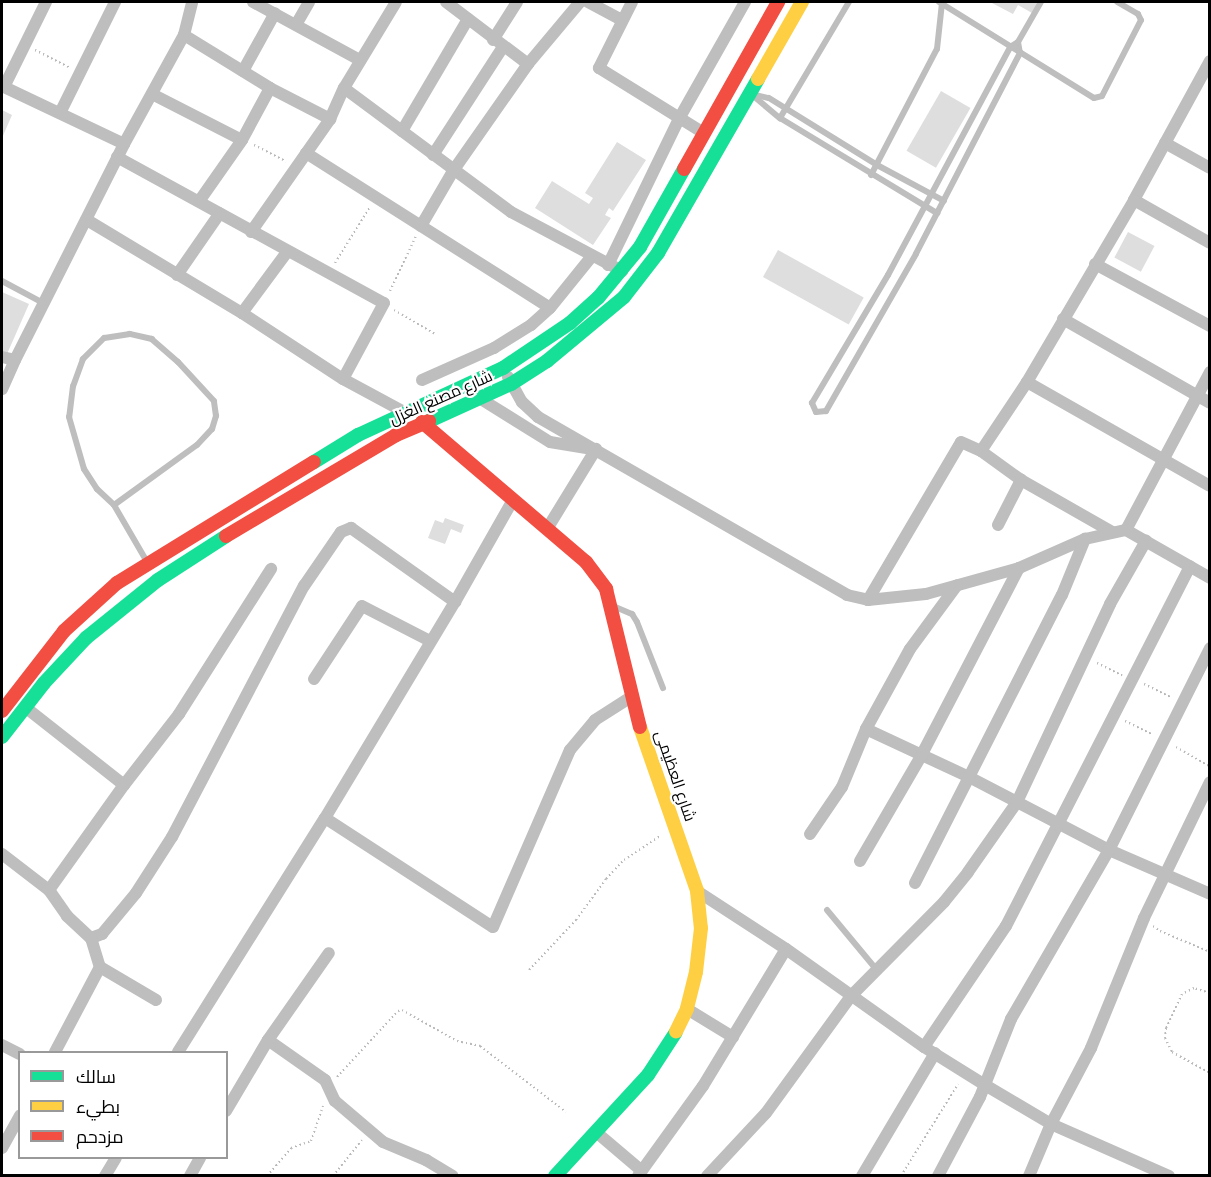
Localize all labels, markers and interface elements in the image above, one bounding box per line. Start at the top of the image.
street label: شارع مصنع الغزل [386,367,496,429]
street label: شارع العظيمى [650,728,700,824]
legend [18,1051,228,1159]
text: سالك [76,1066,116,1088]
text: بطيء [76,1096,120,1118]
text: مزدحم [76,1126,124,1148]

